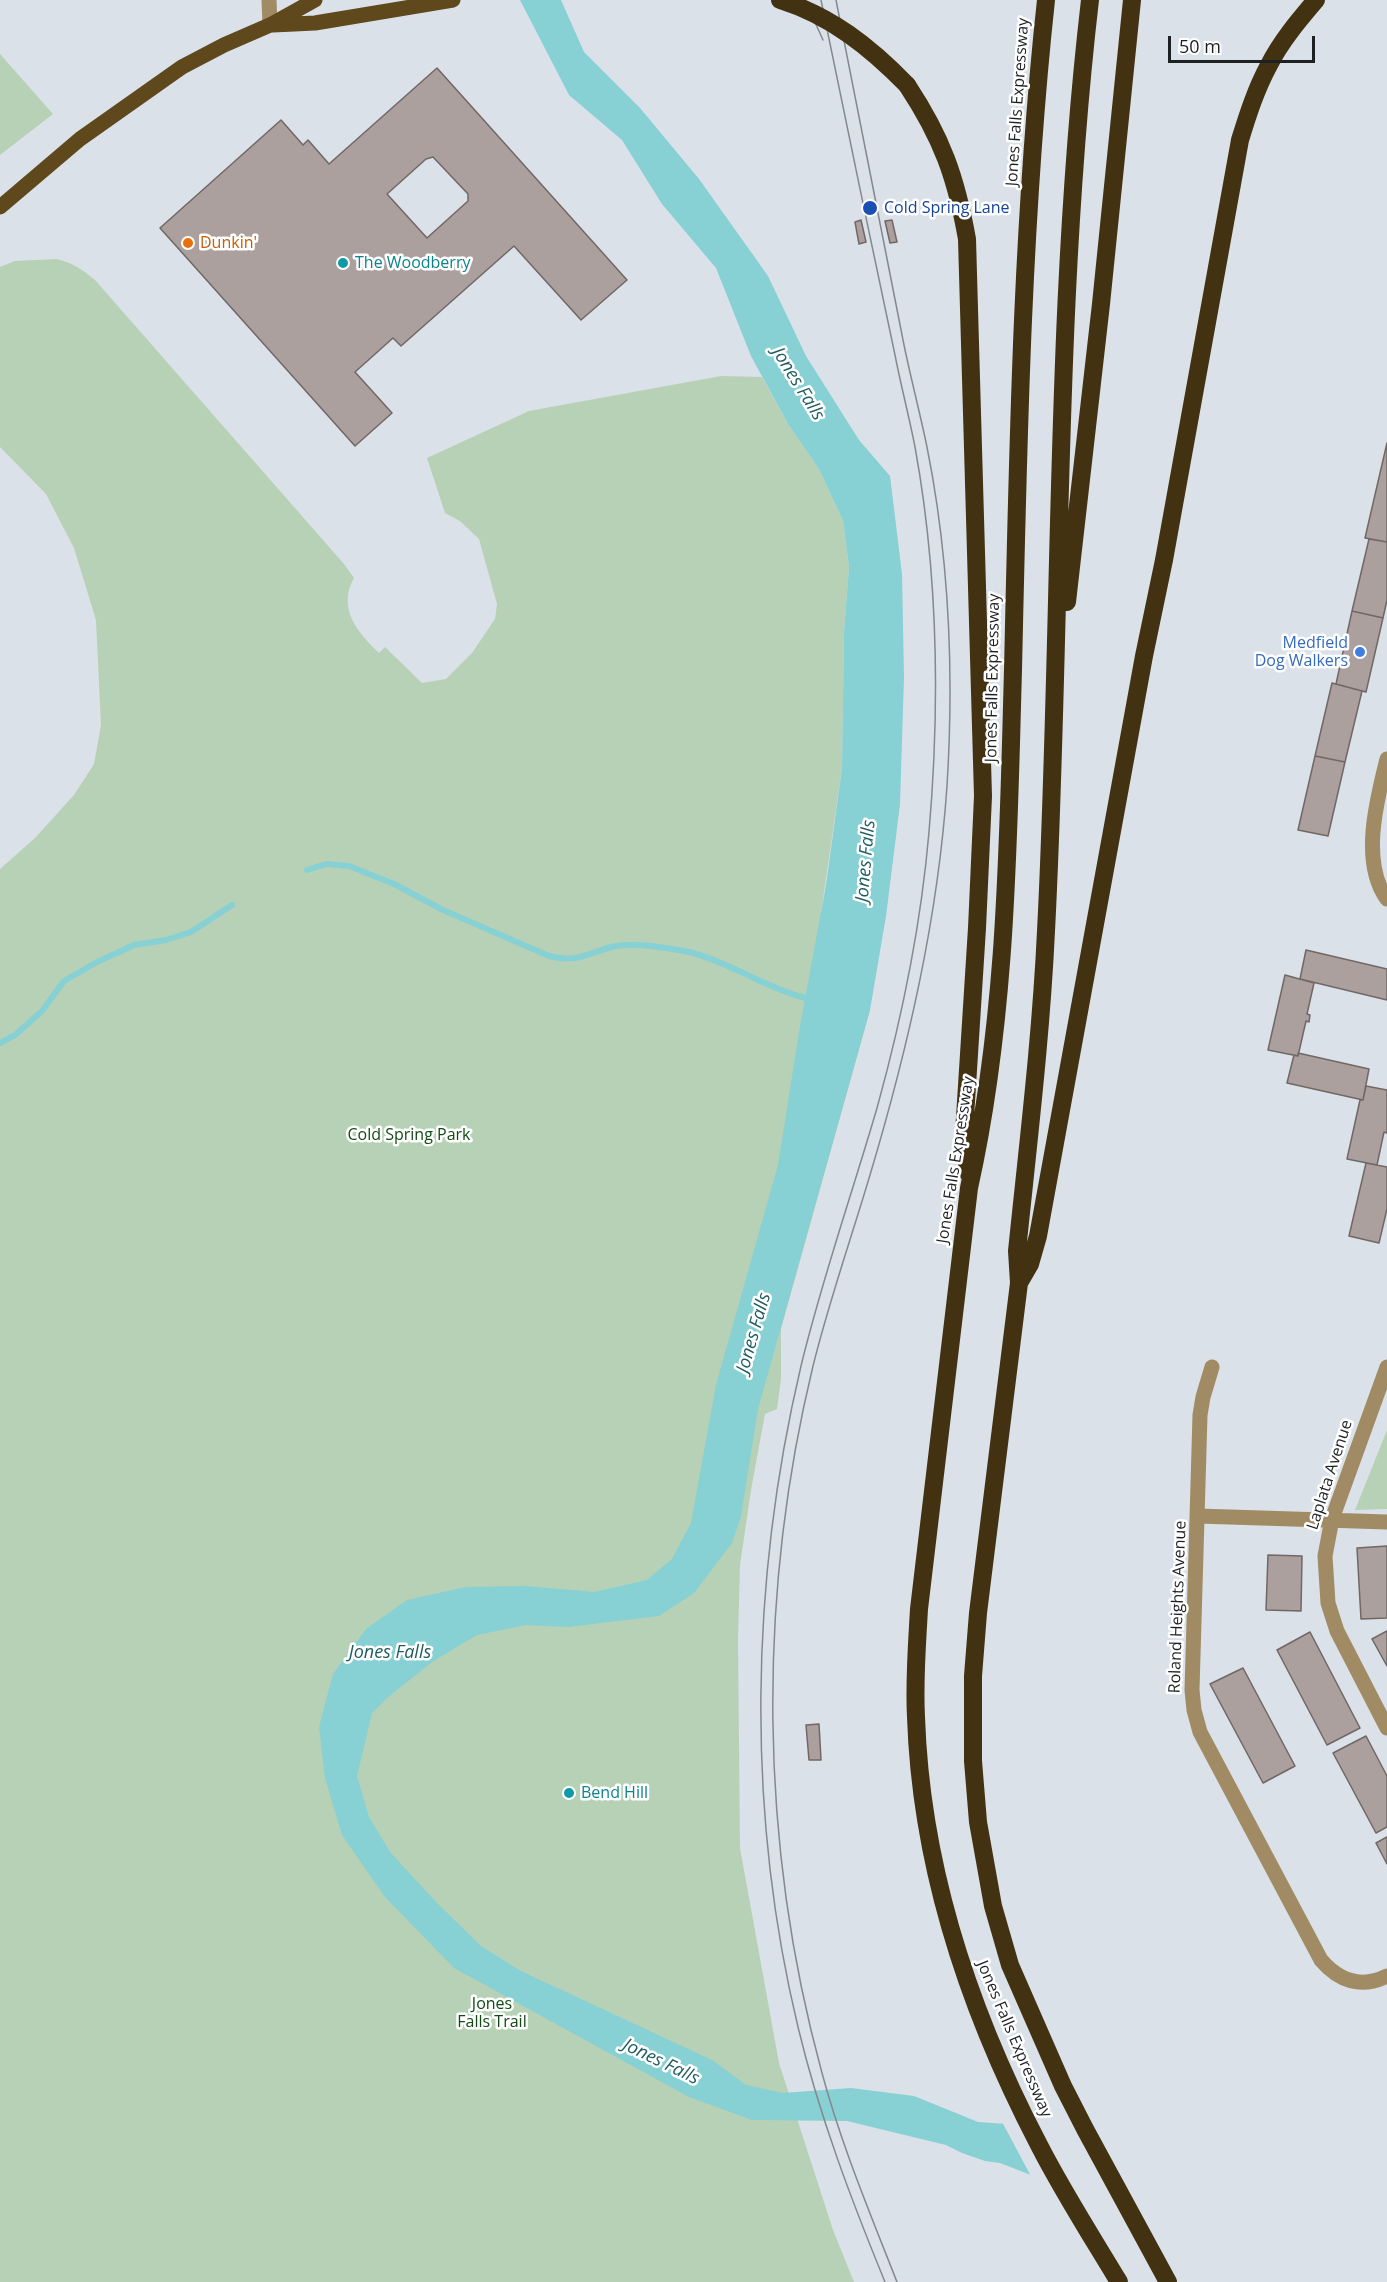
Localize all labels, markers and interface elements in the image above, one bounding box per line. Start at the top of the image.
street label: Jones Falls Expressway [1003,17,1033,187]
scale bar [1171,24,1318,62]
text: 50 m [1179,34,1221,58]
place label: Cold Spring Lane [884,198,1010,218]
marker: Cold Spring Lane [861,199,879,217]
place label: Dunkin' [200,233,257,253]
marker: Dunkin' [181,236,195,250]
place label: The Woodberry [355,253,470,273]
marker: The Woodberry [336,256,350,270]
water label: Jones Falls [767,343,829,425]
street label: Jones Falls Expressway [982,594,1004,762]
place label: Medfield Dog Walkers [1255,633,1348,671]
marker: Medfield Dog Walkers [1353,645,1367,659]
water label: Jones Falls [852,819,880,903]
street label: Jones Falls Expressway [933,1075,979,1245]
park label: Cold Spring Park [348,1125,470,1145]
water label: Jones Falls [732,1290,776,1376]
street label: Laplata Avenue [1303,1418,1357,1532]
street label: Roland Heights Avenue [1165,1520,1191,1694]
water label: Jones Falls [349,1642,431,1664]
place label: Bend Hill [581,1783,648,1803]
marker: Bend Hill [562,1786,576,1800]
street label: Jones Falls Expressway [972,1958,1056,2120]
park label: Jones Falls Trail [457,1994,527,2032]
water label: Jones Falls [619,2034,703,2090]

